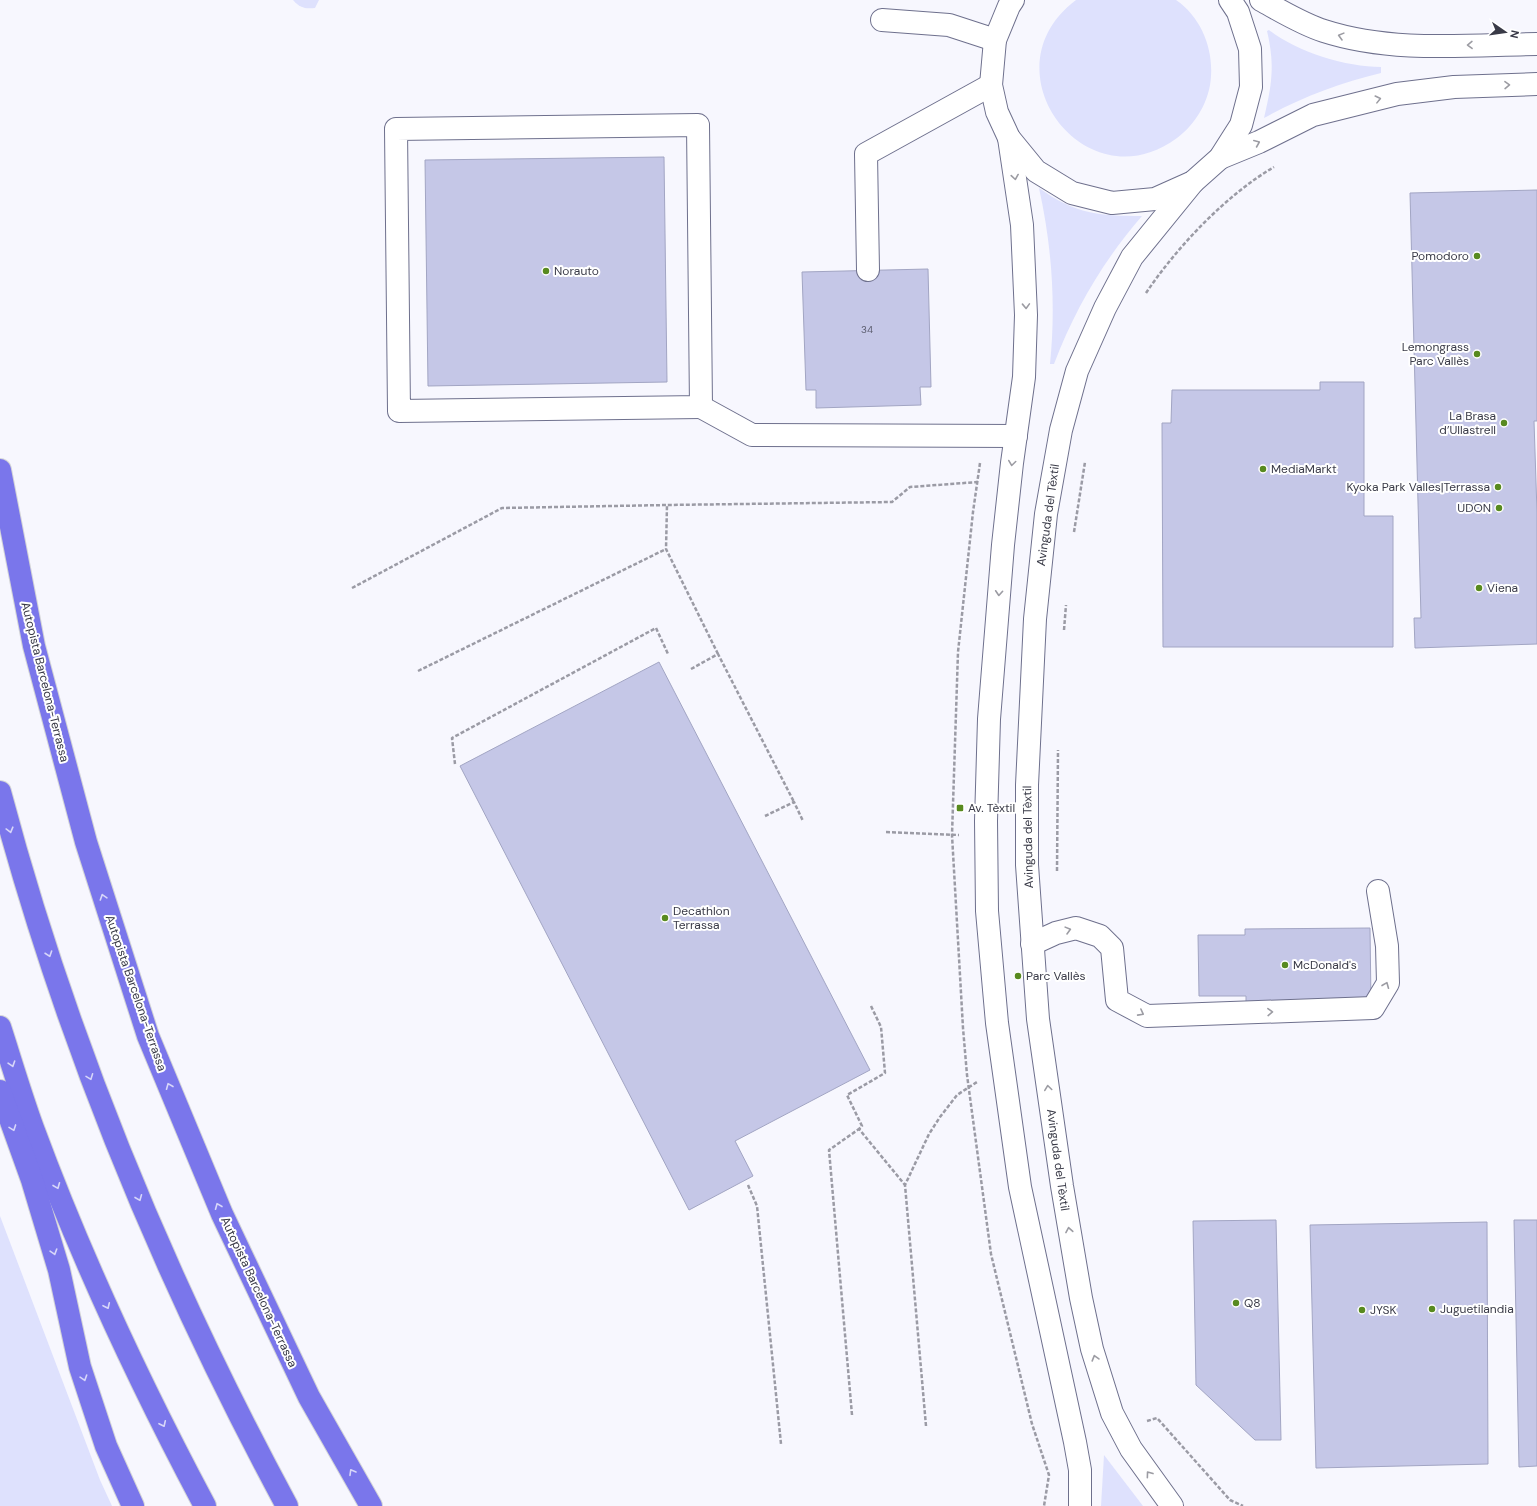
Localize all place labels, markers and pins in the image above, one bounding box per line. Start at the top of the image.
place label: Pomodoro [1411,248,1469,264]
marker: Pomodoro [1472,251,1482,261]
place label: Norauto [554,263,599,279]
marker: Norauto [541,266,551,276]
place label: Lemongrass Parc Vallès [1402,339,1469,369]
marker: Lemongrass Parc Vallès [1472,349,1482,359]
place label: La Brasa d’Ullastrell [1439,408,1496,438]
marker: La Brasa d’Ullastrell [1499,418,1509,428]
place label: MediaMarkt [1271,461,1337,477]
marker: MediaMarkt [1258,464,1268,474]
place label: Kyoka Park Valles|Terrassa [1346,479,1490,495]
marker: Kyoka Park Valles|Terrassa [1493,482,1503,492]
place label: UDON [1457,500,1491,516]
marker: UDON [1494,503,1504,513]
place label: Viena [1487,580,1518,596]
marker: Viena [1474,583,1484,593]
place label: Av. Tèxtil [968,800,1015,816]
marker: Av. Tèxtil [955,803,965,813]
place label: Decathlon Terrassa [673,903,730,933]
marker: Decathlon Terrassa [660,913,670,923]
place label: McDonald's [1293,957,1357,973]
marker: McDonald's [1280,960,1290,970]
place label: Parc Vallès [1026,968,1086,984]
marker: Parc Vallès [1013,971,1023,981]
place label: Q8 [1244,1295,1261,1311]
marker: Q8 [1231,1298,1241,1308]
place label: Juguetilandia [1440,1301,1514,1317]
place label: JYSK [1370,1302,1396,1318]
marker: Juguetilandia [1427,1304,1437,1314]
marker: JYSK [1357,1305,1367,1315]

